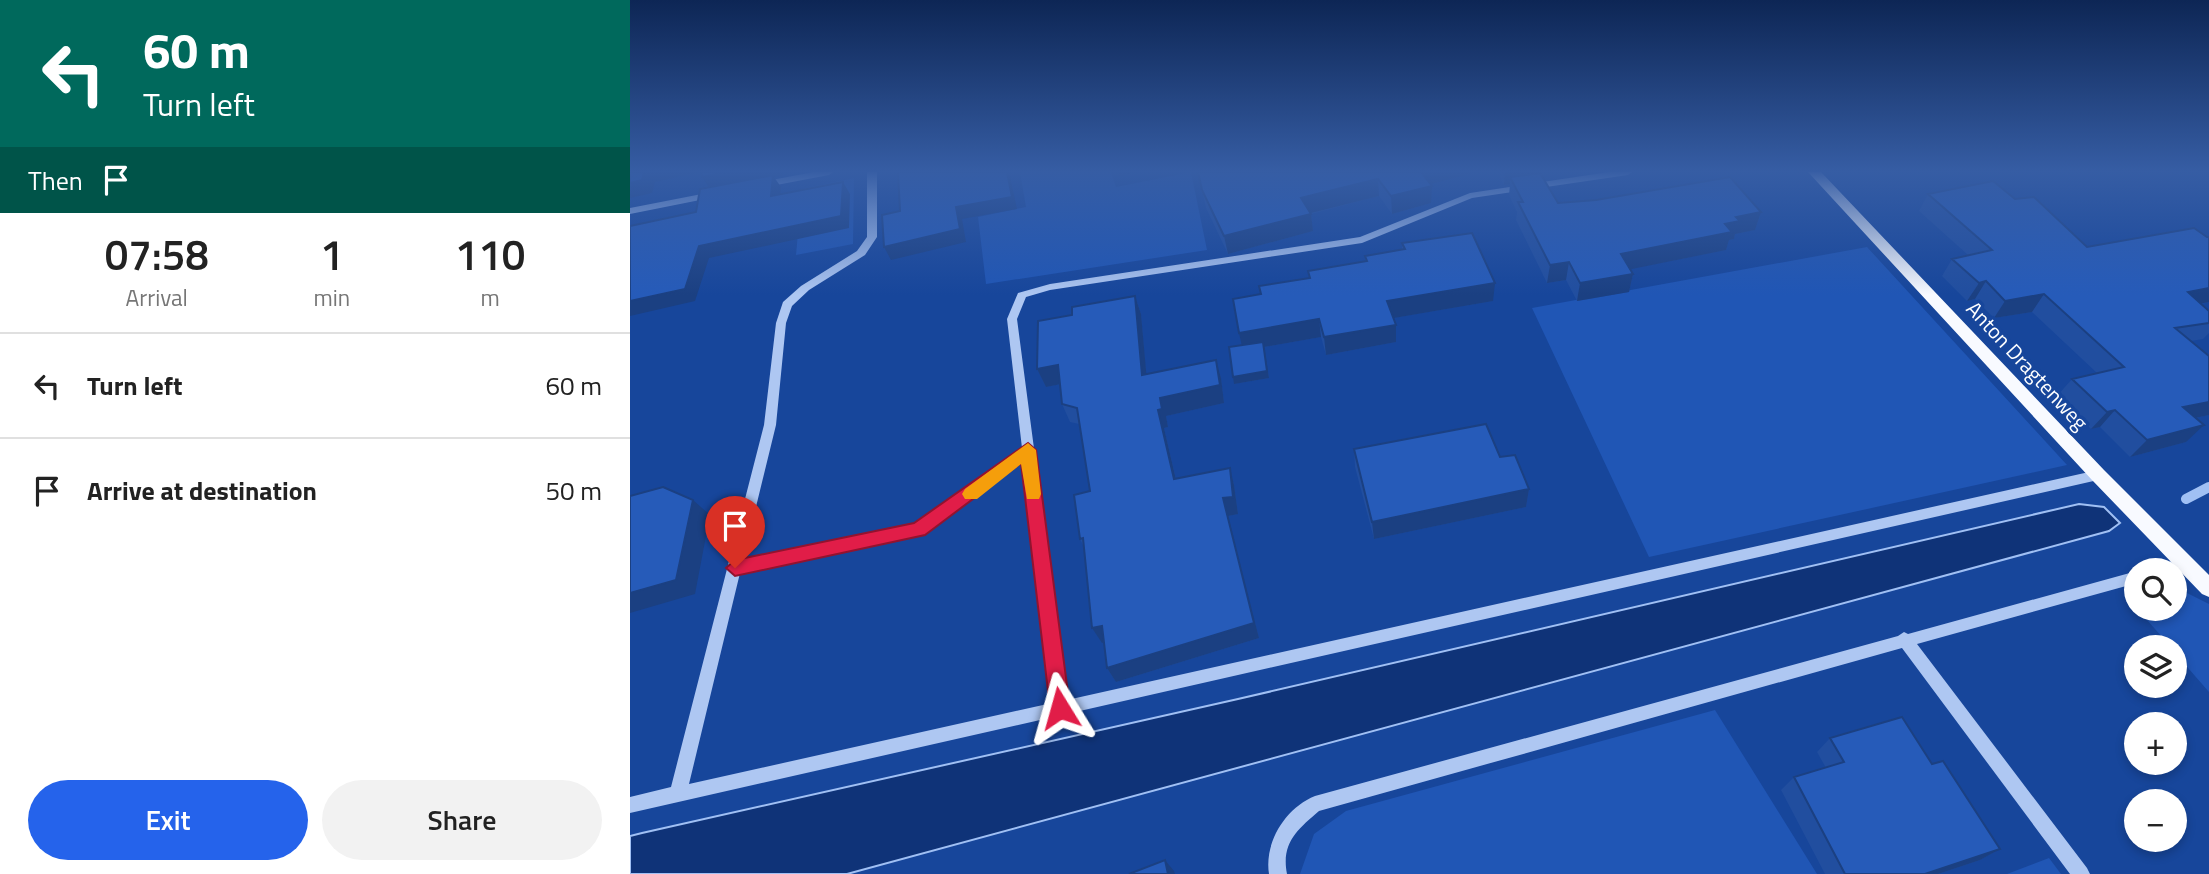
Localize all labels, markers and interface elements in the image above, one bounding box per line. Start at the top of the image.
text: 60 m [143,12,250,87]
icon: left [28,28,119,119]
text: Turn left [143,80,255,128]
text: Then [28,161,83,200]
icon: arrive [97,161,135,199]
text: 07:58 [105,222,209,286]
text: 1 [320,222,344,286]
text: 110 [455,222,525,286]
text: Arrival [126,280,188,315]
text: min [313,280,350,315]
text: m [480,280,500,315]
street label: Anton Dragtenweg [1959,293,2096,437]
text: Turn left [87,366,182,405]
text: 60 m [545,366,602,405]
icon: left [28,367,66,405]
text: Arrive at destination [87,471,317,510]
text: 50 m [545,471,602,510]
icon: arrive [28,472,66,510]
pin [705,496,765,568]
icon: arrive [716,507,754,545]
map controls [2124,558,2187,852]
button: search [2124,558,2187,621]
button: layers [2124,635,2187,698]
position arrow [1023,671,1097,745]
button: + [2124,712,2187,775]
button: Exit [28,780,308,860]
button: Share [322,780,602,860]
button: − [2124,789,2187,852]

